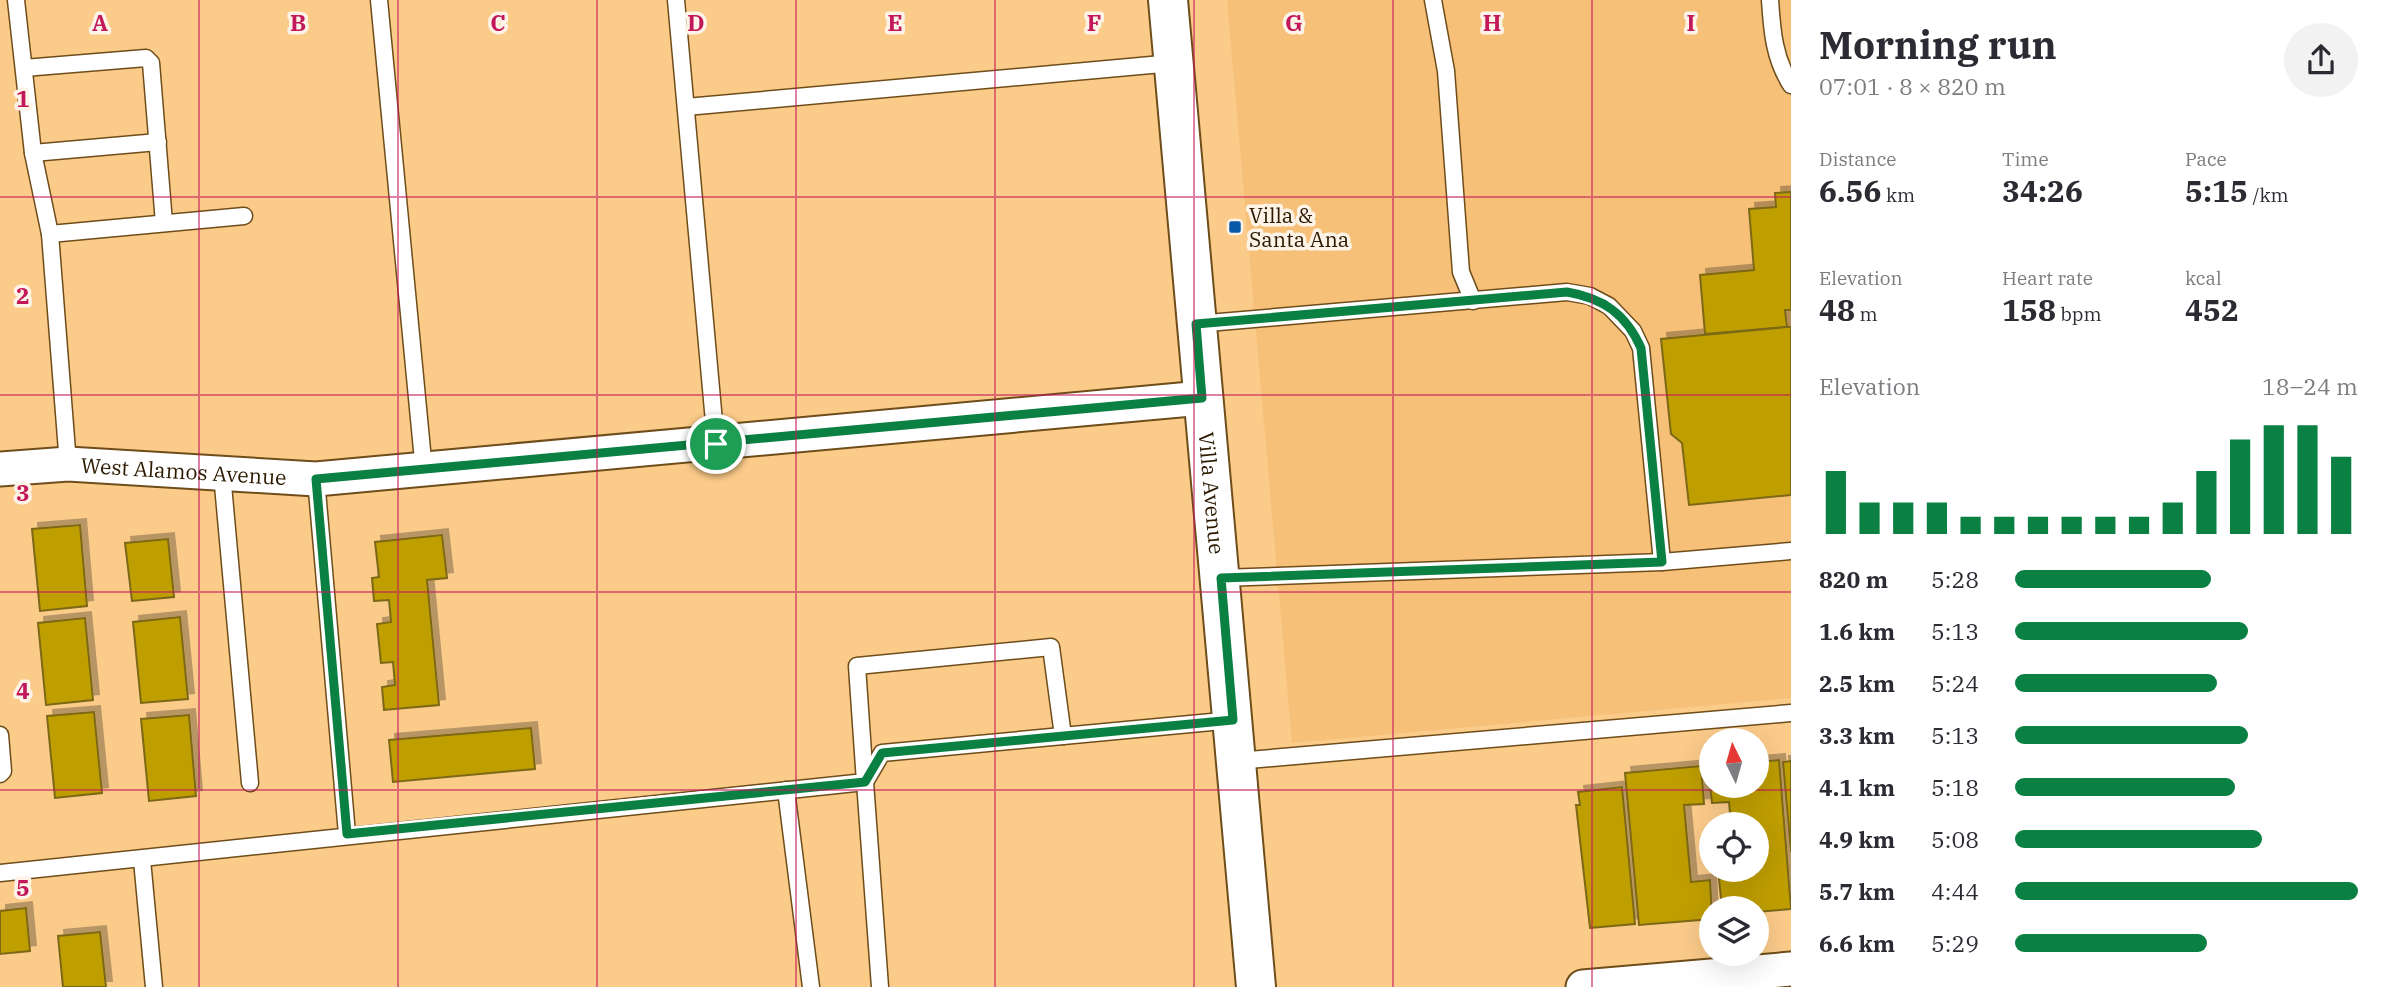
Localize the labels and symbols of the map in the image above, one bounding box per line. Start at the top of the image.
text: A [92,7,108,37]
text: B [290,7,306,37]
text: C [490,7,506,37]
text: D [687,7,705,37]
text: E [887,7,903,37]
text: F [1087,7,1101,37]
text: G [1285,7,1303,37]
text: H [1483,7,1501,37]
text: I [1687,7,1695,37]
text: 1 [16,83,30,113]
place label: Villa & Santa Ana [1249,201,1349,253]
marker: Villa & Santa Ana [1227,219,1243,235]
text: 2 [16,280,30,310]
pin [686,414,746,474]
street label: Villa Avenue [1193,431,1231,556]
street label: West Alamos Avenue [80,451,287,491]
text: 3 [16,477,30,507]
text: 4 [16,675,30,705]
north arrow [1699,728,1769,798]
text: 5 [16,872,30,902]

